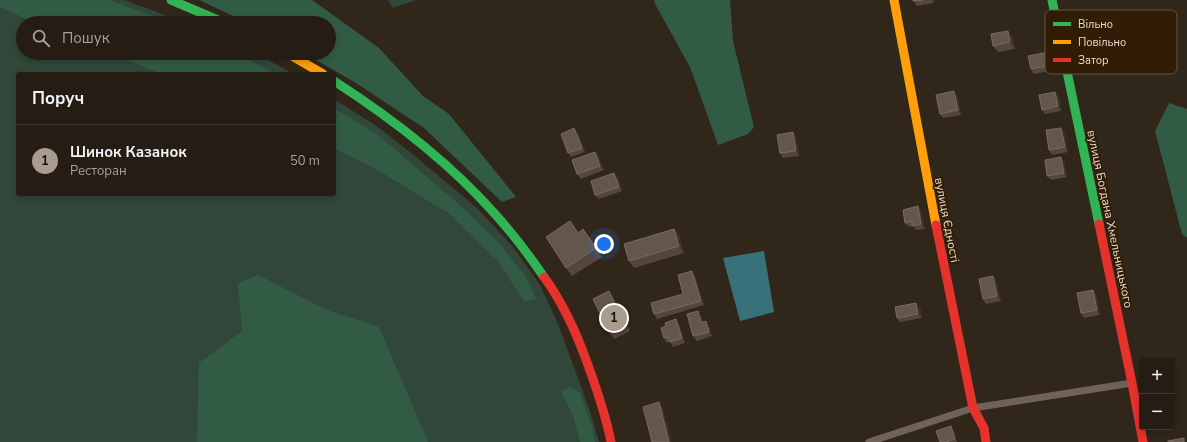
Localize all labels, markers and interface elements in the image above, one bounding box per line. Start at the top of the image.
legend [1045,10,1177,74]
search box [16,16,336,60]
text: Вільно [1078,17,1113,32]
icon: search [30,27,52,49]
text: Пошук [62,28,110,48]
text: Повільно [1078,35,1126,50]
text: Затор [1078,53,1109,68]
text: Поруч [32,87,84,110]
street label: вулиця Богдана Хмельницького [1083,129,1137,310]
text: Шинок Казанок [70,142,187,162]
text: 1 [41,152,49,170]
text: 50 m [290,152,320,170]
text: Ресторан [70,162,127,180]
street label: вулиця Єдності [931,176,963,264]
your location [594,234,614,254]
pin: 1 [601,303,627,333]
map controls [1139,358,1175,430]
button: + [1139,358,1175,394]
button: − [1139,394,1175,430]

